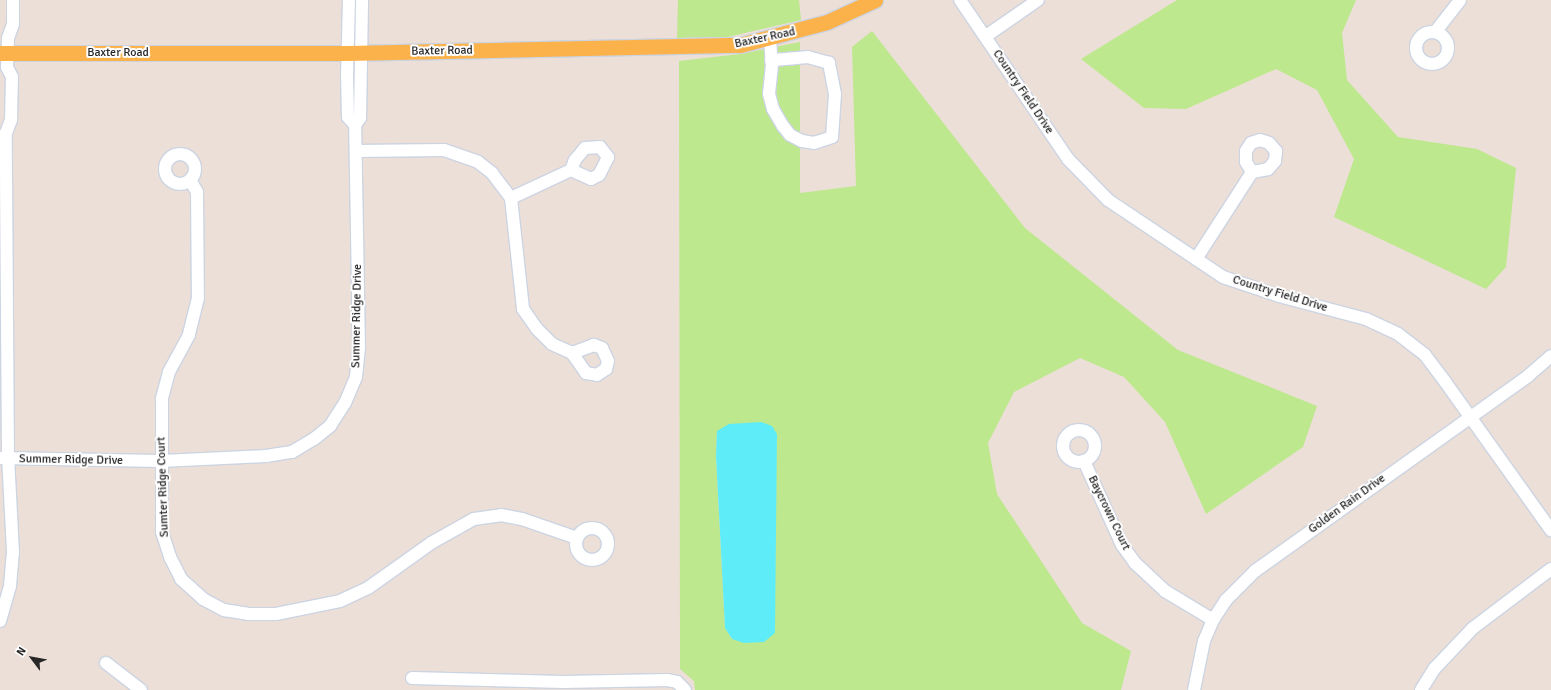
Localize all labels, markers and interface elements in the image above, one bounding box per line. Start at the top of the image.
street label: Baxter Road [733,25,797,51]
street label: Baxter Road [411,43,473,59]
street label: Baxter Road [87,46,149,60]
street label: Country Field Drive [989,47,1057,137]
street label: Summer Ridge Drive [349,264,365,368]
street label: Country Field Drive [1231,273,1329,315]
street label: Sumter Ridge Court [154,436,172,538]
street label: Summer Ridge Drive [19,452,123,468]
street label: Golden Rain Drive [1306,471,1388,537]
street label: Baycrown Court [1085,473,1133,553]
north arrow [12,638,52,678]
text: N [14,645,29,658]

